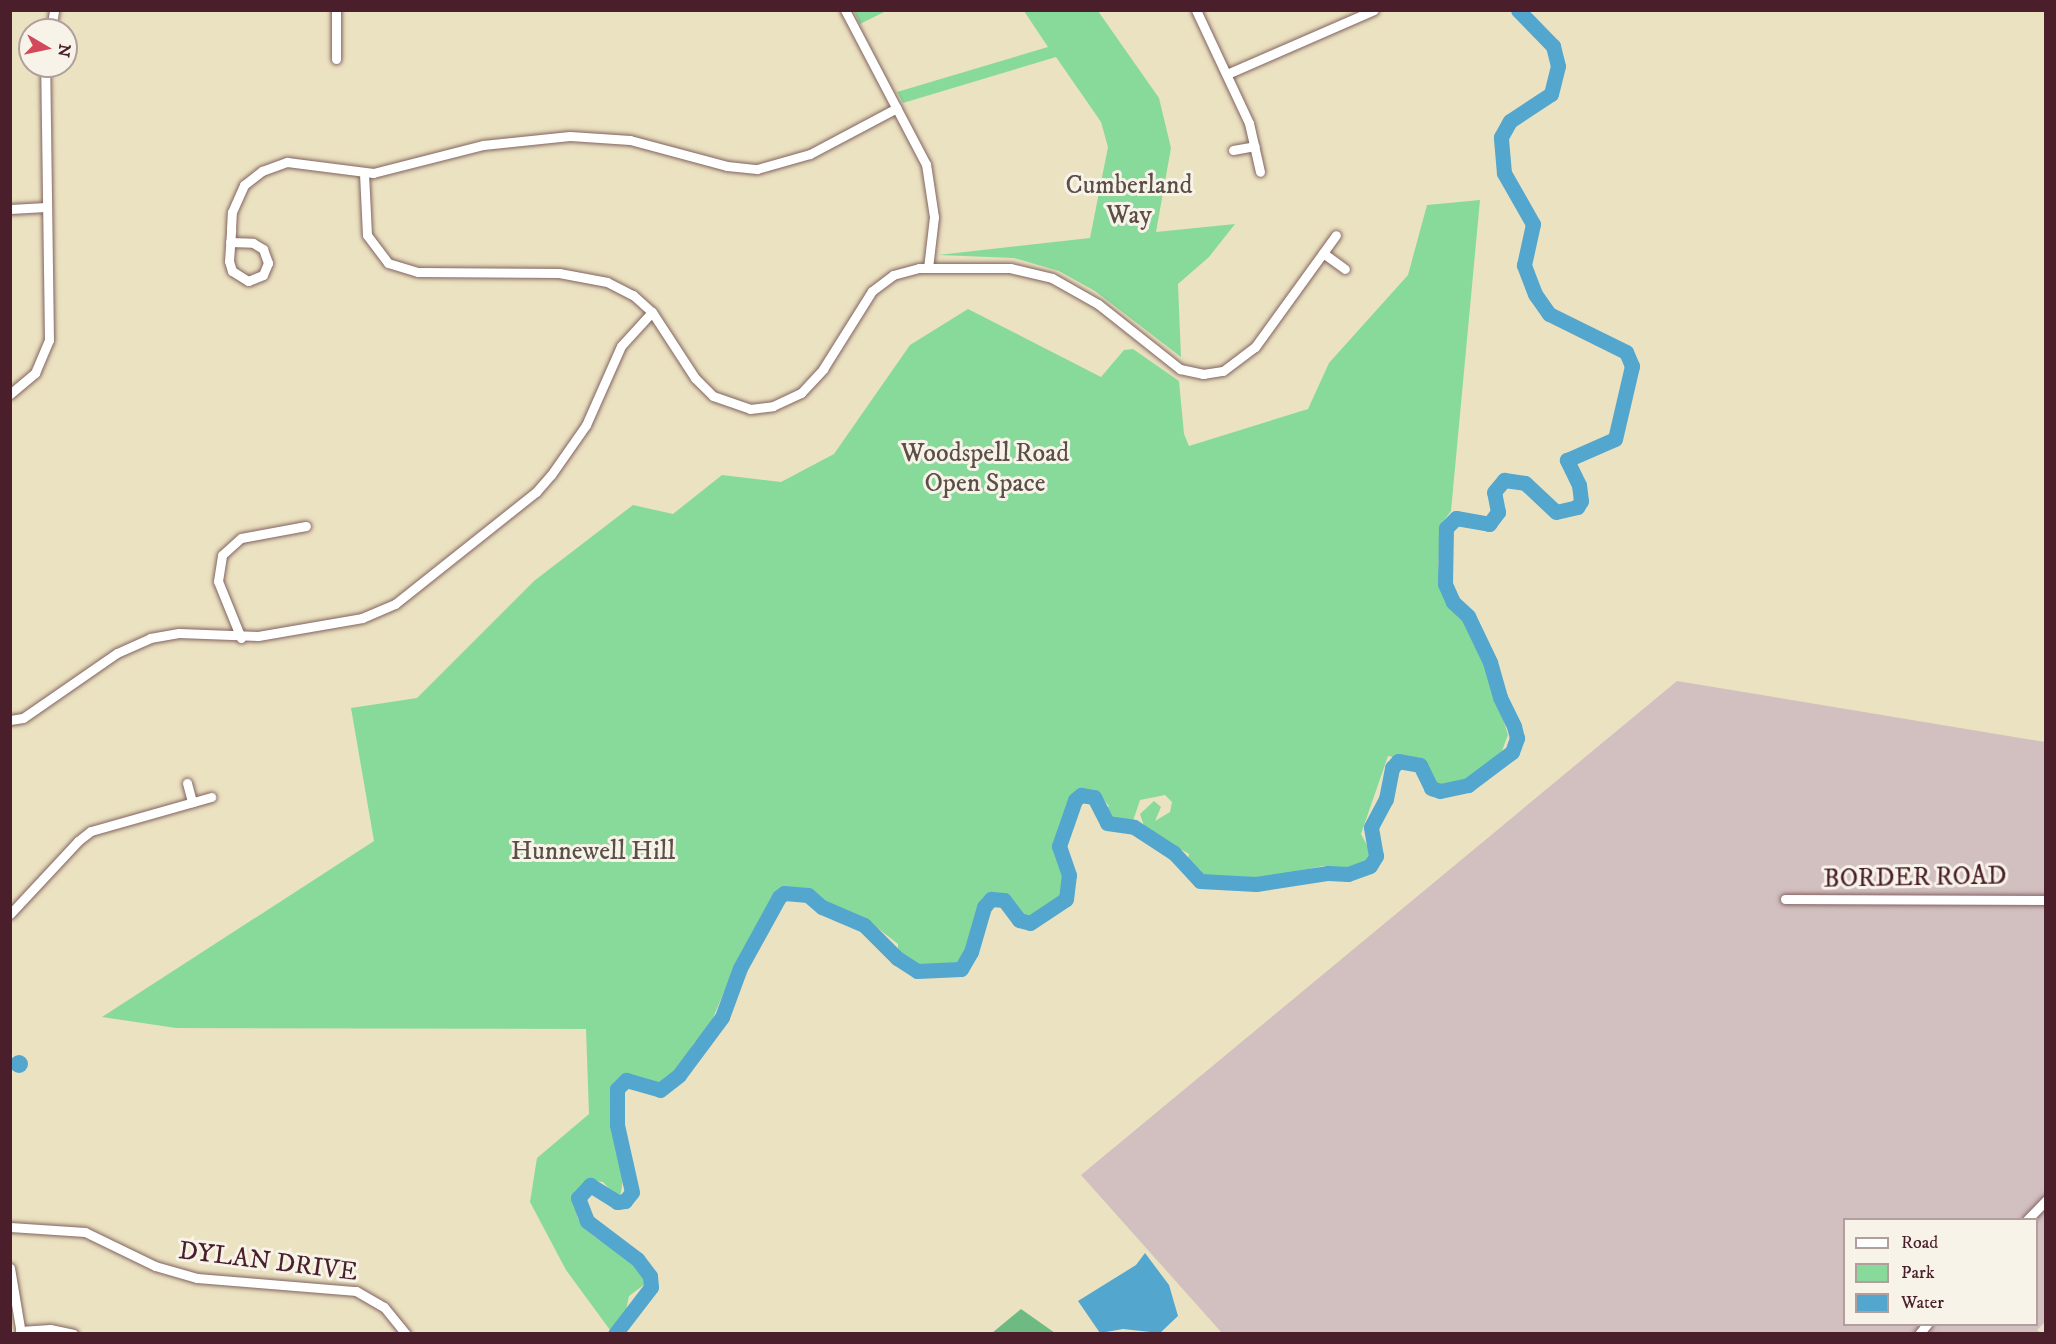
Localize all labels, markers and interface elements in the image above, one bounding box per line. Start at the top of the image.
north arrow [18,18,78,78]
text: N [53,42,75,59]
park label: Cumberland Way [1065,170,1193,231]
park label: Woodspell Road Open Space [901,438,1069,500]
park label: Hunnewell Hill [511,836,675,868]
street label: BORDER ROAD [1823,861,2007,895]
legend [1843,1218,2038,1326]
text: Road [1901,1232,1938,1254]
street label: DYLAN DRIVE [177,1236,359,1288]
text: Park [1901,1262,1935,1284]
text: Water [1901,1292,1944,1314]

